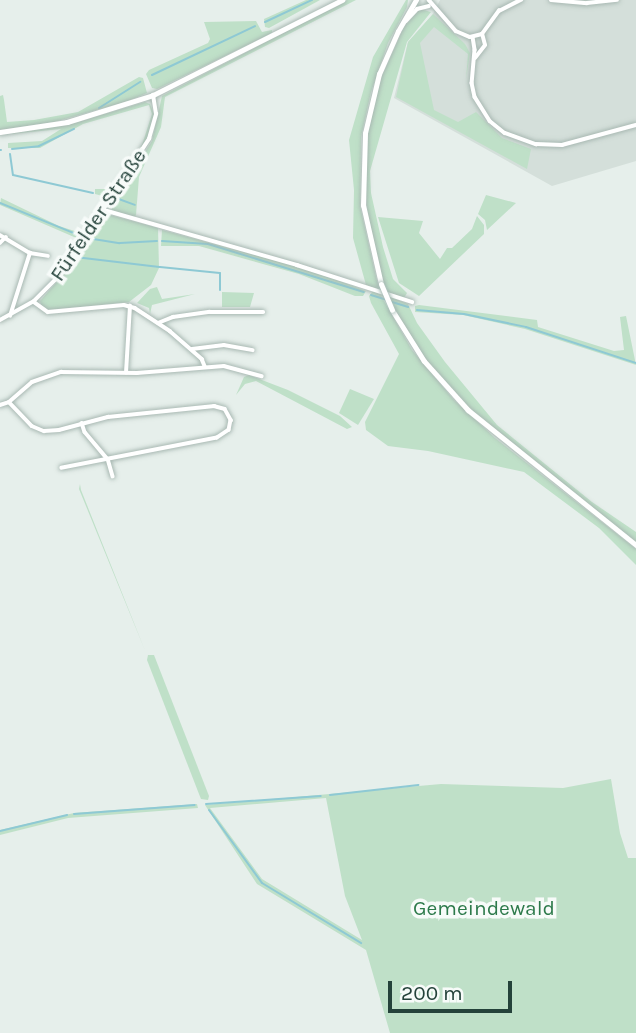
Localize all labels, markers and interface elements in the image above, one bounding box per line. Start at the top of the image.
street label: Fürfelder Straße [45,144,151,286]
park label: Gemeindewald [413,895,555,921]
scale bar [391,967,515,1011]
text: 200 m [401,981,463,1005]

